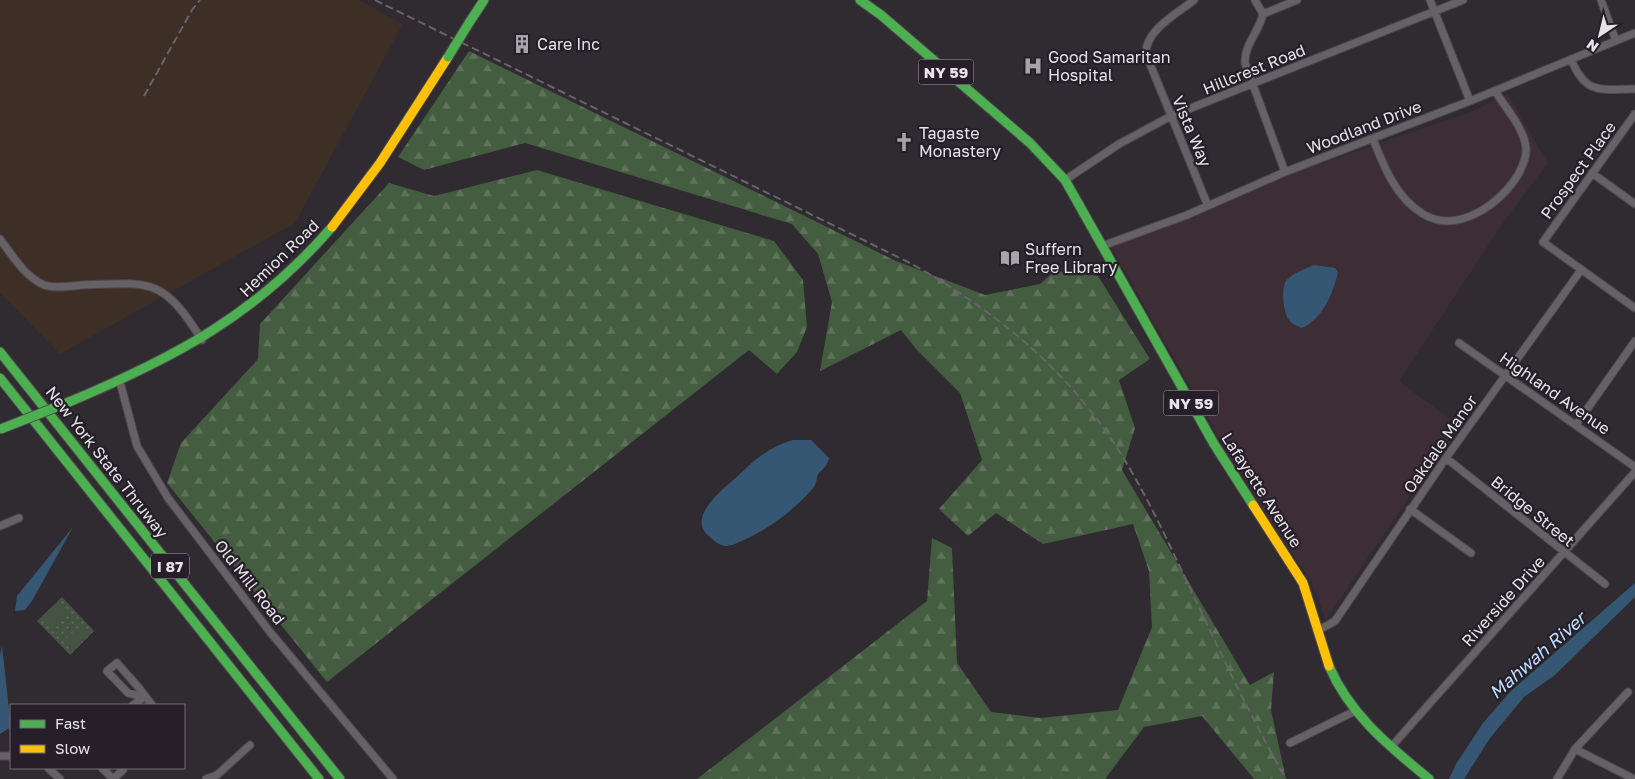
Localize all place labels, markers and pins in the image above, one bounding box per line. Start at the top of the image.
building icon: Care Inc [511,33,533,55]
place label: Care Inc [537,34,600,54]
place label: Good Samaritan Hospital [1048,47,1171,85]
hospital icon: Good Samaritan Hospital [1022,55,1044,77]
place label: Tagaste Monastery [919,123,1001,161]
church icon: Tagaste Monastery [893,131,915,153]
place label: Suffern Free Library [1025,239,1117,277]
library icon: Suffern Free Library [999,247,1021,269]

